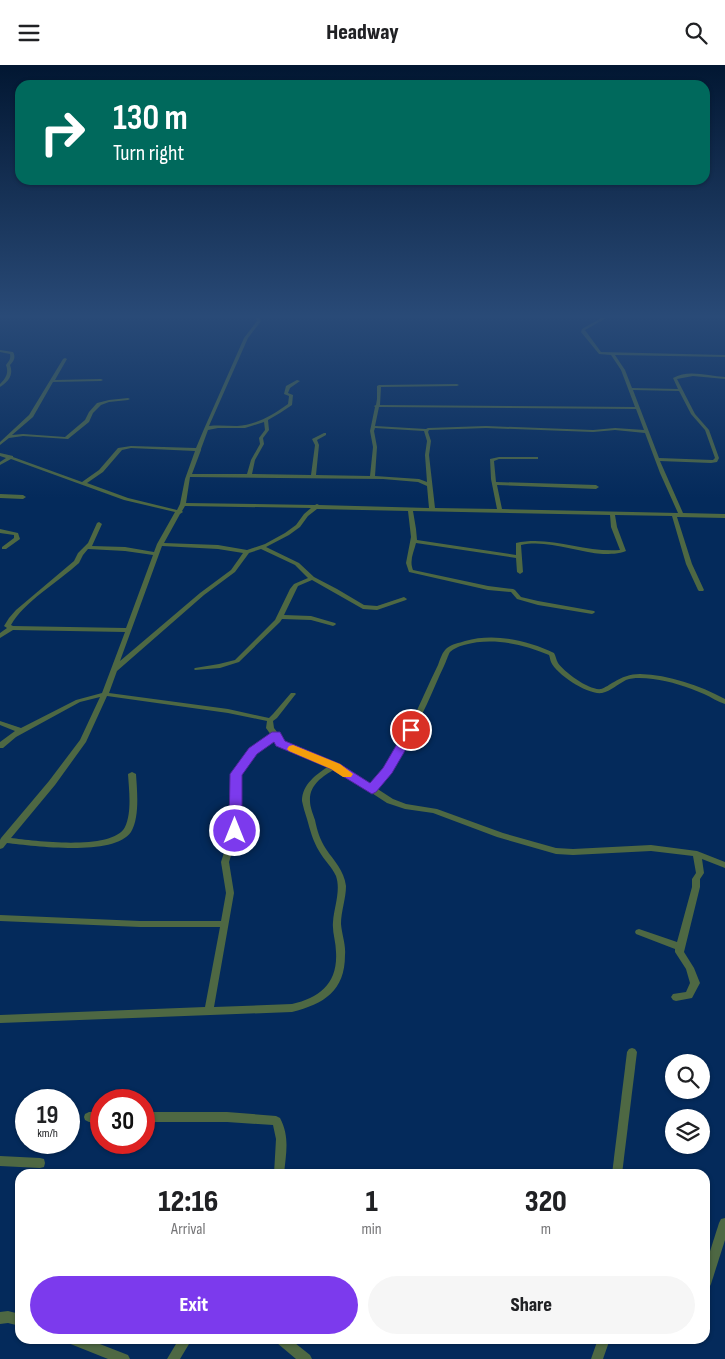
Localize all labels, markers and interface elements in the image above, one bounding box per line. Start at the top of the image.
icon: menu [15,19,43,47]
text: Headway [326,19,399,46]
icon: search [682,19,710,47]
text: 130 m [113,97,188,140]
icon: right [30,100,95,165]
text: Turn right [113,140,184,167]
pin [390,709,432,751]
icon: arrive [397,716,425,744]
position arrow [208,804,260,856]
map controls [665,1054,710,1154]
button: search [665,1054,710,1099]
speed limit sign: 30 [90,1089,155,1154]
text: 19 [37,1100,58,1131]
button: layers [665,1109,710,1154]
text: km/h [37,1126,58,1141]
text: 12:16 [158,1184,218,1220]
text: 1 [365,1184,378,1220]
text: 320 [525,1184,567,1220]
text: Arrival [171,1220,205,1239]
text: min [362,1220,382,1239]
text: m [541,1220,551,1239]
button: Exit [30,1276,358,1334]
button: Share [368,1276,695,1334]

